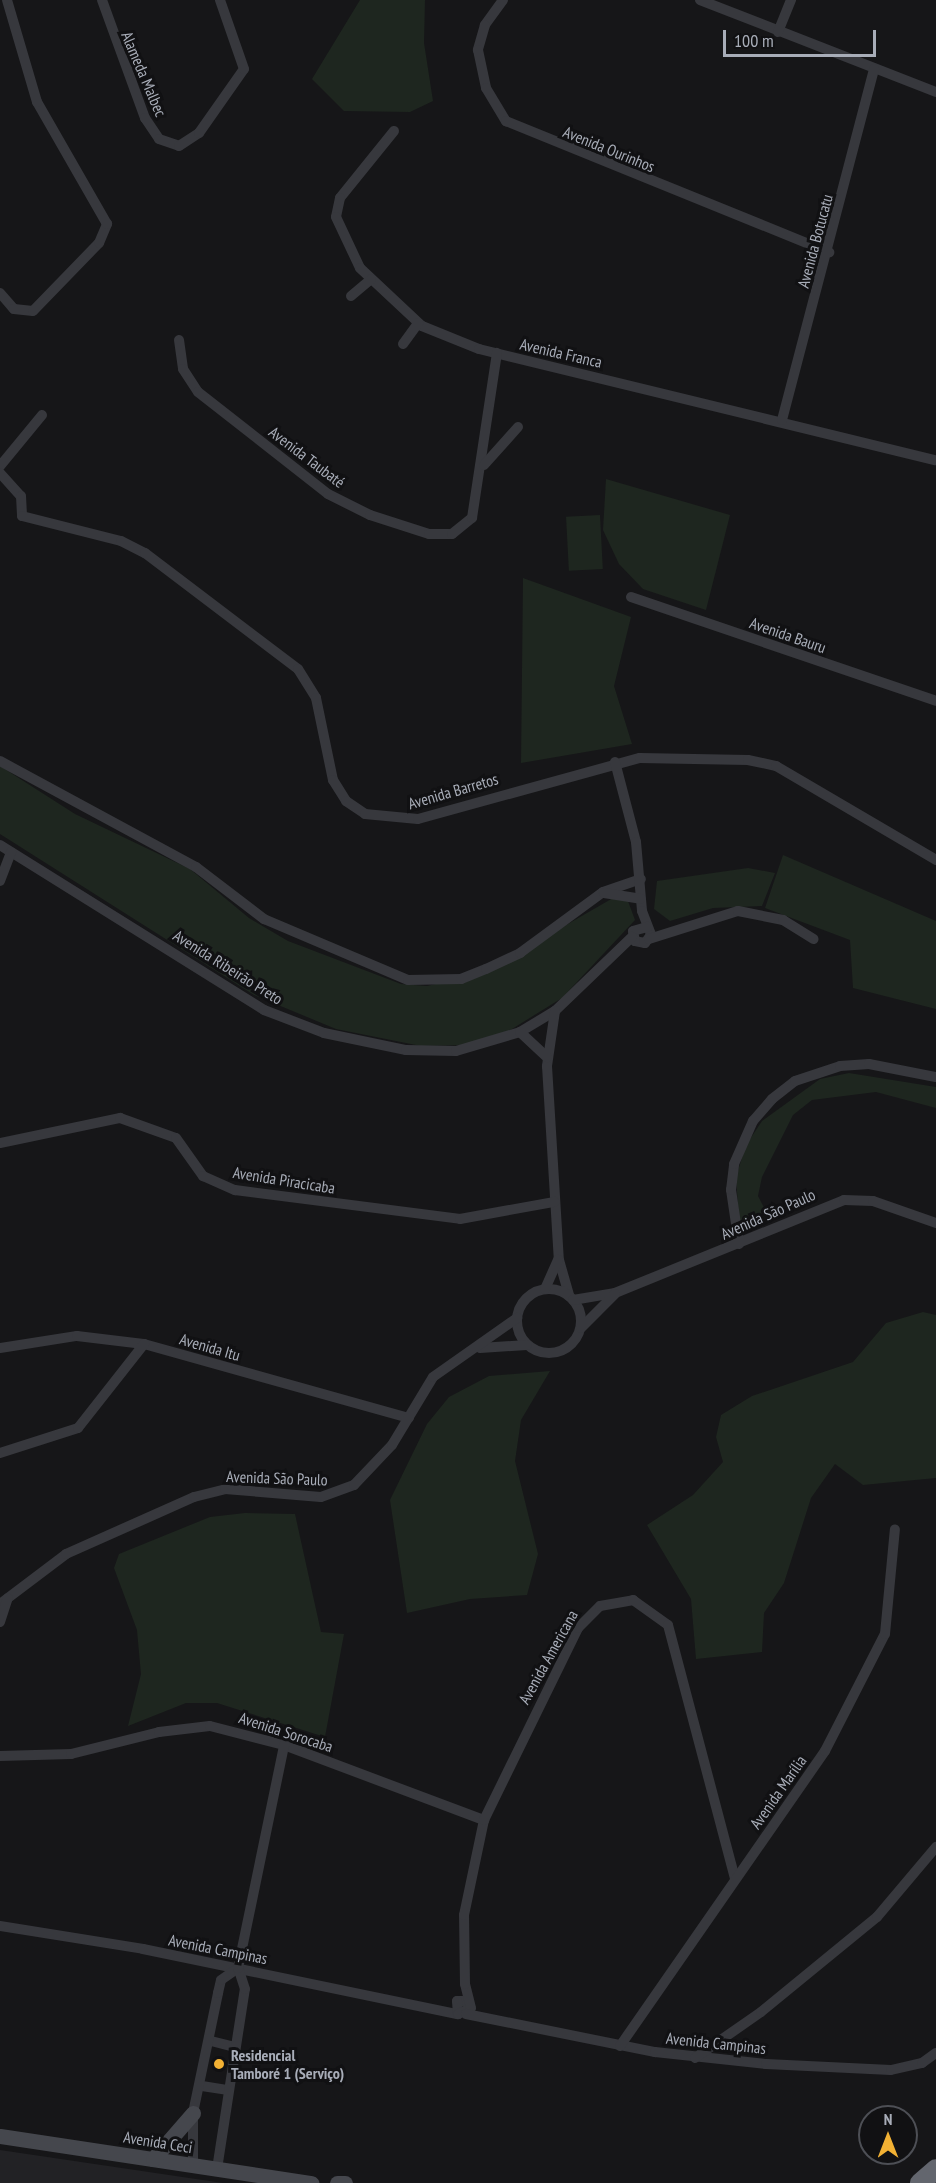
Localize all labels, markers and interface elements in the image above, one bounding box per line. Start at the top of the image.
scale bar [726,18,879,56]
street label: Alameda Malbec [117,28,171,120]
text: 100 m [734,29,774,52]
street label: Avenida Ourinhos [560,122,658,176]
street label: Avenida Botucatu [793,192,837,290]
street label: Avenida Franca [518,334,604,372]
street label: Avenida Taubaté [265,422,349,492]
street label: Avenida Bauru [747,613,829,657]
street label: Avenida Barretos [406,769,500,813]
street label: Avenida Ribeirão Preto [170,926,286,1008]
street label: Avenida Piracicaba [232,1162,336,1198]
street label: Avenida São Paulo [718,1185,818,1243]
street label: Avenida Itu [177,1329,243,1365]
street label: Avenida São Paulo [226,1467,328,1489]
street label: Avenida Americana [514,1606,582,1708]
street label: Avenida Sorocaba [237,1708,335,1756]
street label: Avenida Marília [746,1752,810,1832]
street label: Avenida Campinas [167,1930,269,1968]
street label: Avenida Campinas [665,2028,767,2058]
place label: Residencial Tamboré 1 (Serviço) [231,2045,344,2083]
marker: Residencial Tamboré 1 (Serviço) [212,2057,226,2071]
north arrow [858,2105,918,2165]
text: N [884,2109,892,2129]
street label: Avenida Ceci [122,2127,194,2157]

